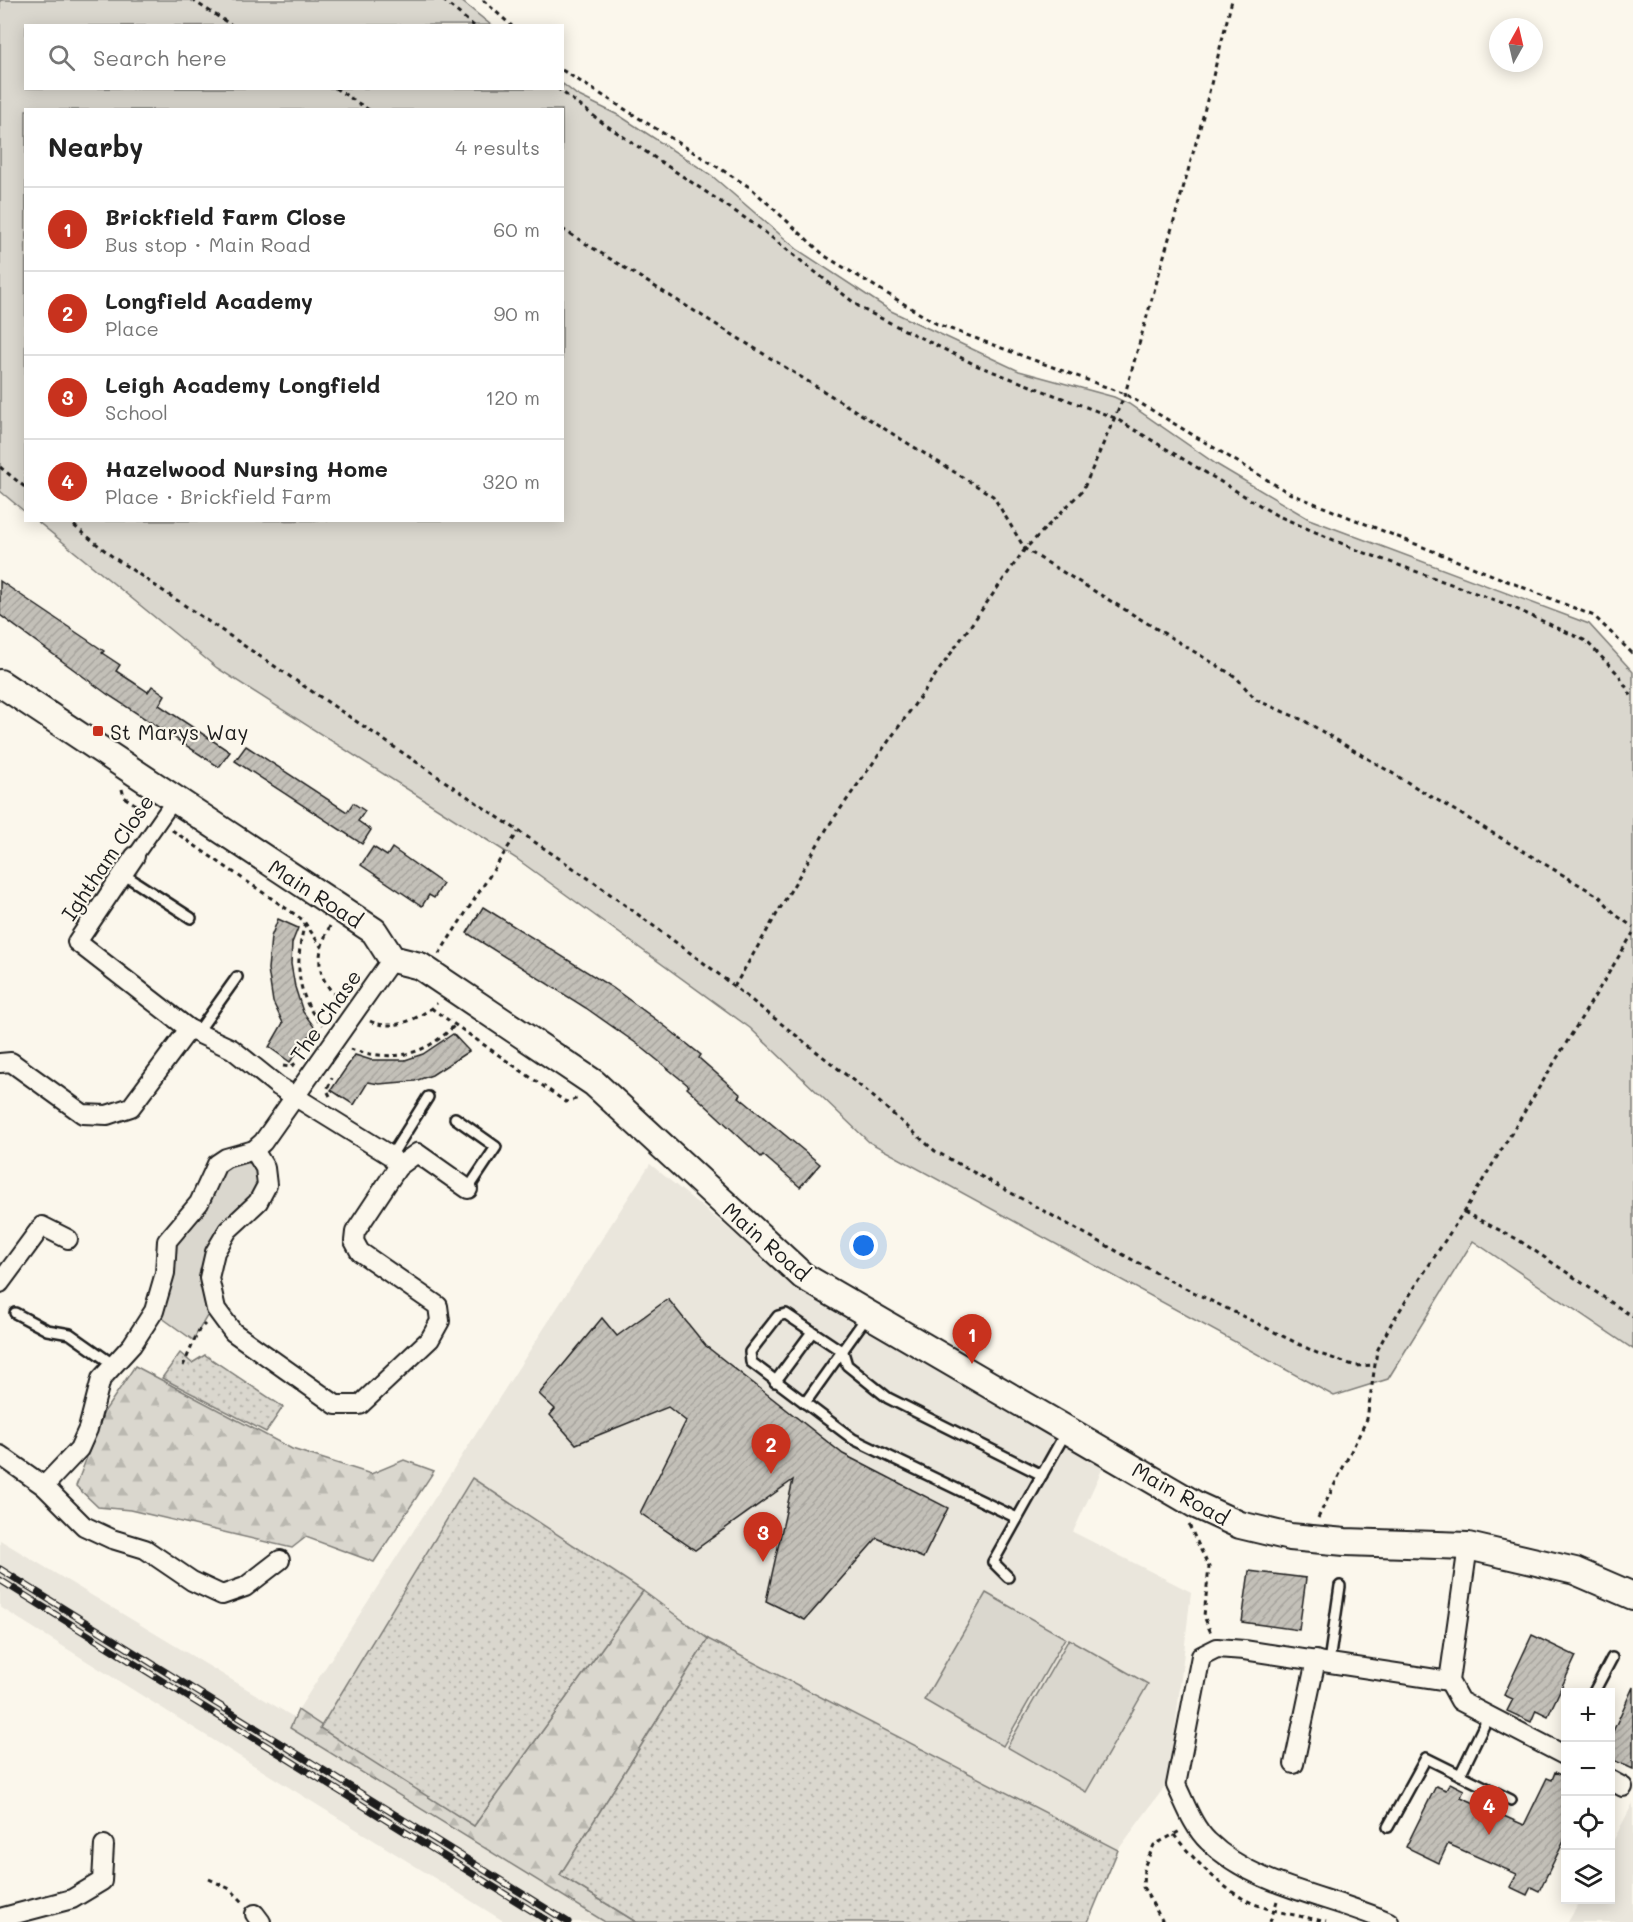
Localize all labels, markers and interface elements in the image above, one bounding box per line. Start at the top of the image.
north arrow [1489,18,1543,72]
search box [24,24,564,90]
icon: search [45,41,78,74]
text: Search here [93,43,227,72]
text: Nearby [48,130,143,164]
text: 4 results [455,134,540,160]
text: Brickfield Farm Close [105,202,346,231]
text: 1 [63,216,72,242]
text: 60 m [493,216,540,242]
text: Bus stop · Main Road [105,231,311,257]
text: Longfield Academy [105,286,313,315]
text: 2 [62,300,73,326]
text: 90 m [494,300,540,326]
text: Place [105,315,159,341]
text: Leigh Academy Longfield [105,370,380,399]
text: 3 [62,384,74,410]
text: 120 m [485,384,540,410]
text: School [105,399,168,425]
text: Hazelwood Nursing Home [105,454,388,483]
text: 4 [61,468,74,494]
text: 320 m [482,468,540,494]
text: Place · Brickfield Farm [105,483,331,509]
place label: St Marys Way [110,718,249,745]
marker: St Marys Way [91,724,105,738]
street label: Ightham Close [55,789,159,925]
street label: Main Road [264,853,368,933]
street label: The Chase [283,964,367,1066]
street label: Main Road [718,1196,816,1286]
your location [849,1231,878,1260]
pin: 1 [952,1314,992,1364]
pin: 2 [752,1424,790,1474]
street label: Main Road [1128,1455,1234,1531]
pin: 3 [744,1512,783,1562]
map controls [1561,1688,1615,1904]
button: + [1561,1688,1615,1742]
button: − [1561,1742,1615,1796]
pin: 4 [1470,1786,1508,1835]
button: locate [1561,1796,1615,1850]
button: layers [1561,1850,1615,1904]

